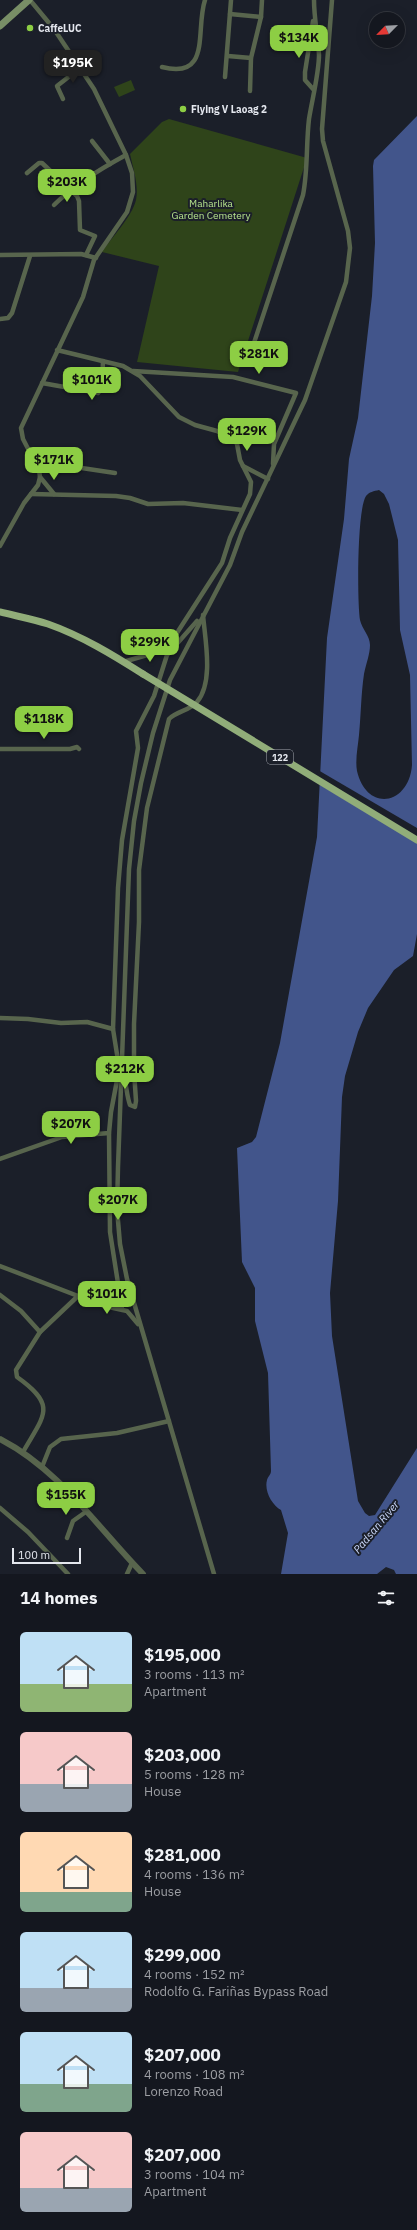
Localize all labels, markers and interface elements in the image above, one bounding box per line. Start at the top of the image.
north arrow [369,12,405,48]
map controls [369,12,405,48]
place label: CaffeLUC [38,22,82,35]
marker: CaffeLUC [25,23,35,33]
pin: $134K [271,25,327,59]
text: $134K [279,29,319,46]
pin: $195K [45,50,101,84]
text: $195K [53,54,93,71]
place label: Flying V Laoag 2 [191,103,267,116]
marker: Flying V Laoag 2 [178,104,188,114]
pin: $203K [39,169,95,203]
text: $203K [47,173,87,190]
park label: Maharlika Garden Cemetery [172,197,250,222]
pin: $281K [231,341,287,375]
text: $281K [239,345,279,362]
pin: $101K [64,367,120,401]
text: $101K [72,371,112,388]
pin: $129K [219,418,275,452]
text: $129K [227,422,267,439]
pin: $171K [26,447,82,481]
text: $171K [34,451,74,468]
pin: $299K [122,629,178,663]
text: $299K [130,633,170,650]
pin: $118K [16,706,72,740]
text: $118K [24,710,64,727]
road number: 122 [267,750,293,764]
pin: $212K [97,1056,153,1090]
text: $212K [105,1060,145,1077]
pin: $207K [43,1111,99,1145]
text: $207K [51,1115,91,1132]
pin: $207K [90,1187,146,1221]
text: $207K [98,1191,138,1208]
pin: $101K [79,1281,135,1315]
text: $101K [87,1285,127,1302]
pin: $155K [38,1482,94,1516]
text: $155K [46,1486,86,1503]
water label: Padsan River [350,1497,403,1556]
scale bar [12,1546,81,1565]
text: 100 m [18,1548,50,1562]
text: 14 homes [20,1587,97,1609]
icon: filters [375,1587,397,1609]
text: $195,000 [144,1644,221,1666]
icon: home [52,1648,100,1696]
text: 3 rooms · 113 m² [144,1666,245,1683]
text: Apartment [144,1683,207,1700]
text: $203,000 [144,1744,221,1766]
icon: home [52,1748,100,1796]
text: 5 rooms · 128 m² [144,1766,245,1783]
text: House [144,1783,181,1800]
text: $281,000 [144,1844,221,1866]
icon: home [52,1848,100,1896]
text: 4 rooms · 136 m² [144,1866,245,1883]
text: House [144,1883,181,1900]
text: $299,000 [144,1944,221,1966]
icon: home [52,1948,100,1996]
text: 4 rooms · 152 m² [144,1966,245,1983]
text: Rodolfo G. Fariñas Bypass Road [144,1983,328,2000]
text: $207,000 [144,2044,221,2066]
icon: home [52,2048,100,2096]
text: 4 rooms · 108 m² [144,2066,245,2083]
text: Lorenzo Road [144,2083,223,2100]
text: $207,000 [144,2144,221,2166]
icon: home [52,2148,100,2196]
text: 3 rooms · 104 m² [144,2166,245,2183]
text: Apartment [144,2183,207,2200]

